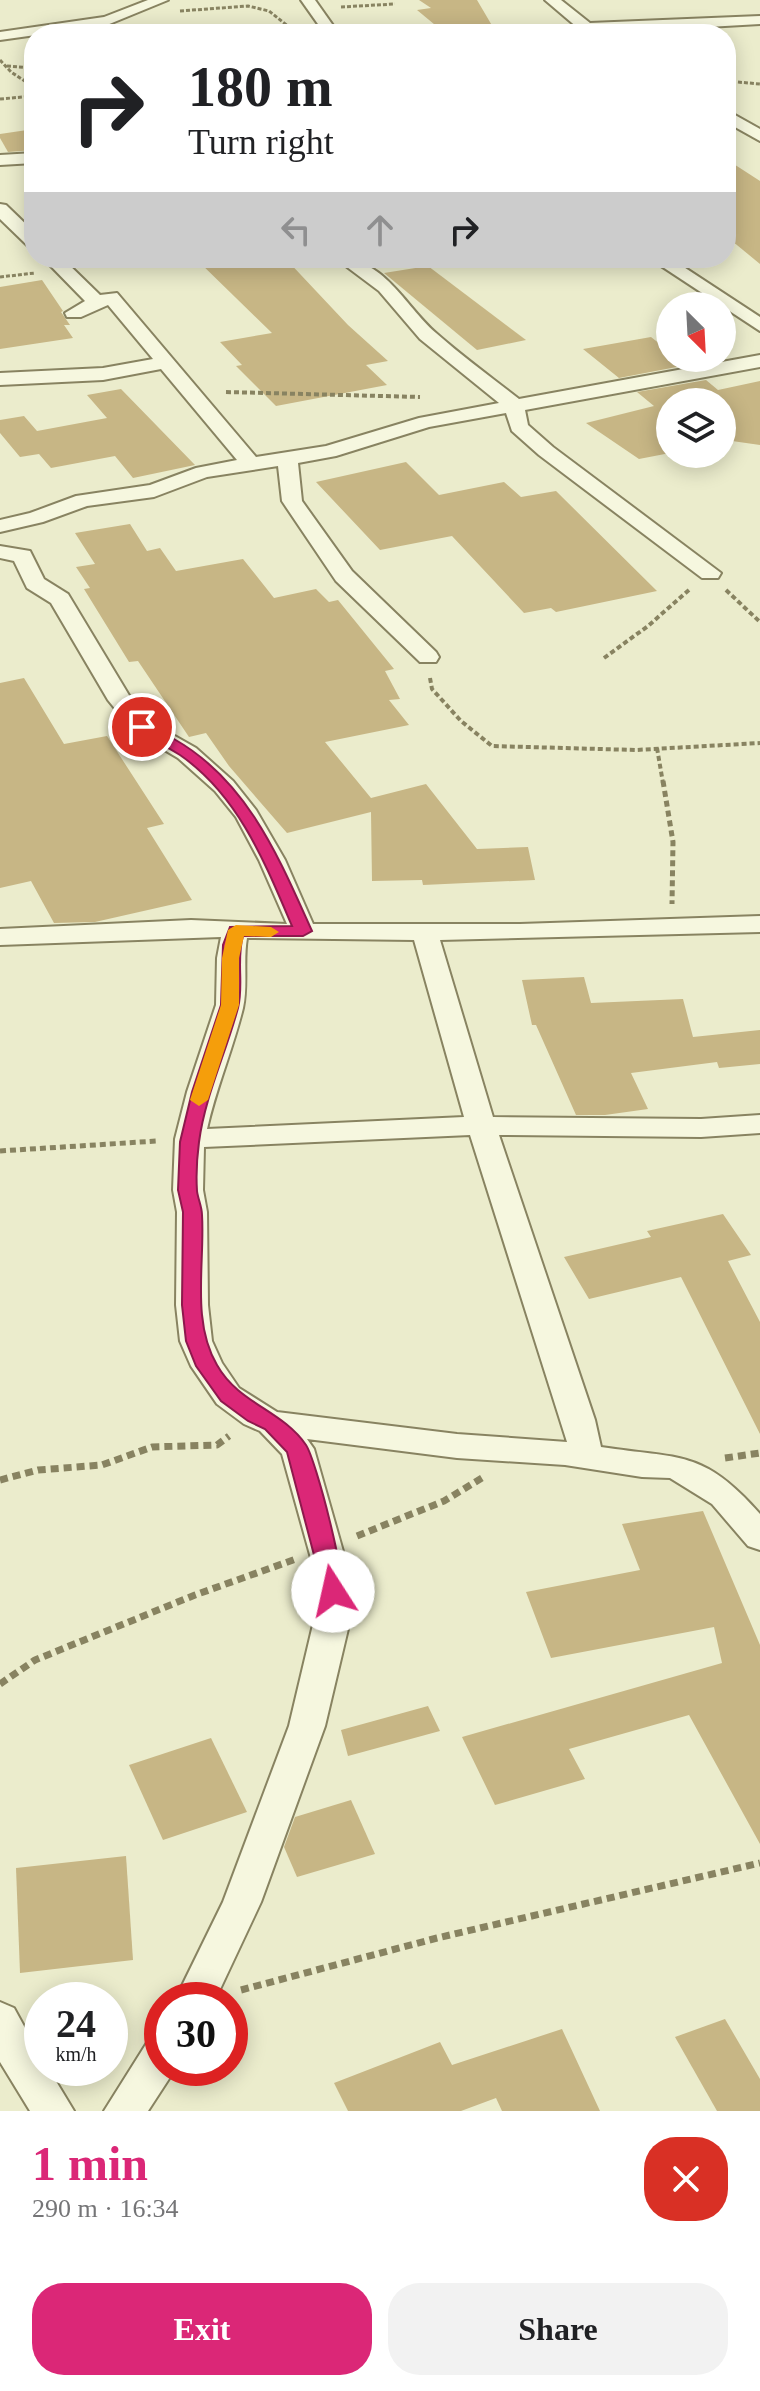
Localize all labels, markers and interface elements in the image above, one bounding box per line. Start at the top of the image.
icon: right [56,56,160,160]
text: 180 m [188,56,333,118]
text: Turn right [188,122,334,162]
icon: left [274,208,318,252]
icon: ahead [358,208,402,252]
icon: right [442,208,486,252]
north arrow [656,292,736,372]
map controls [656,292,736,468]
button: layers [656,388,736,468]
pin [108,693,176,761]
icon: arrive [120,705,164,749]
position arrow [291,1549,375,1633]
speed limit sign: 30 [144,1982,248,2086]
text: 24 [56,2001,96,2046]
text: km/h [55,2043,97,2065]
text: 1 min [32,2137,148,2190]
button: close [644,2137,728,2221]
text: 290 m · 16:34 [32,2194,179,2223]
button: Exit [32,2283,372,2375]
button: Share [388,2283,728,2375]

